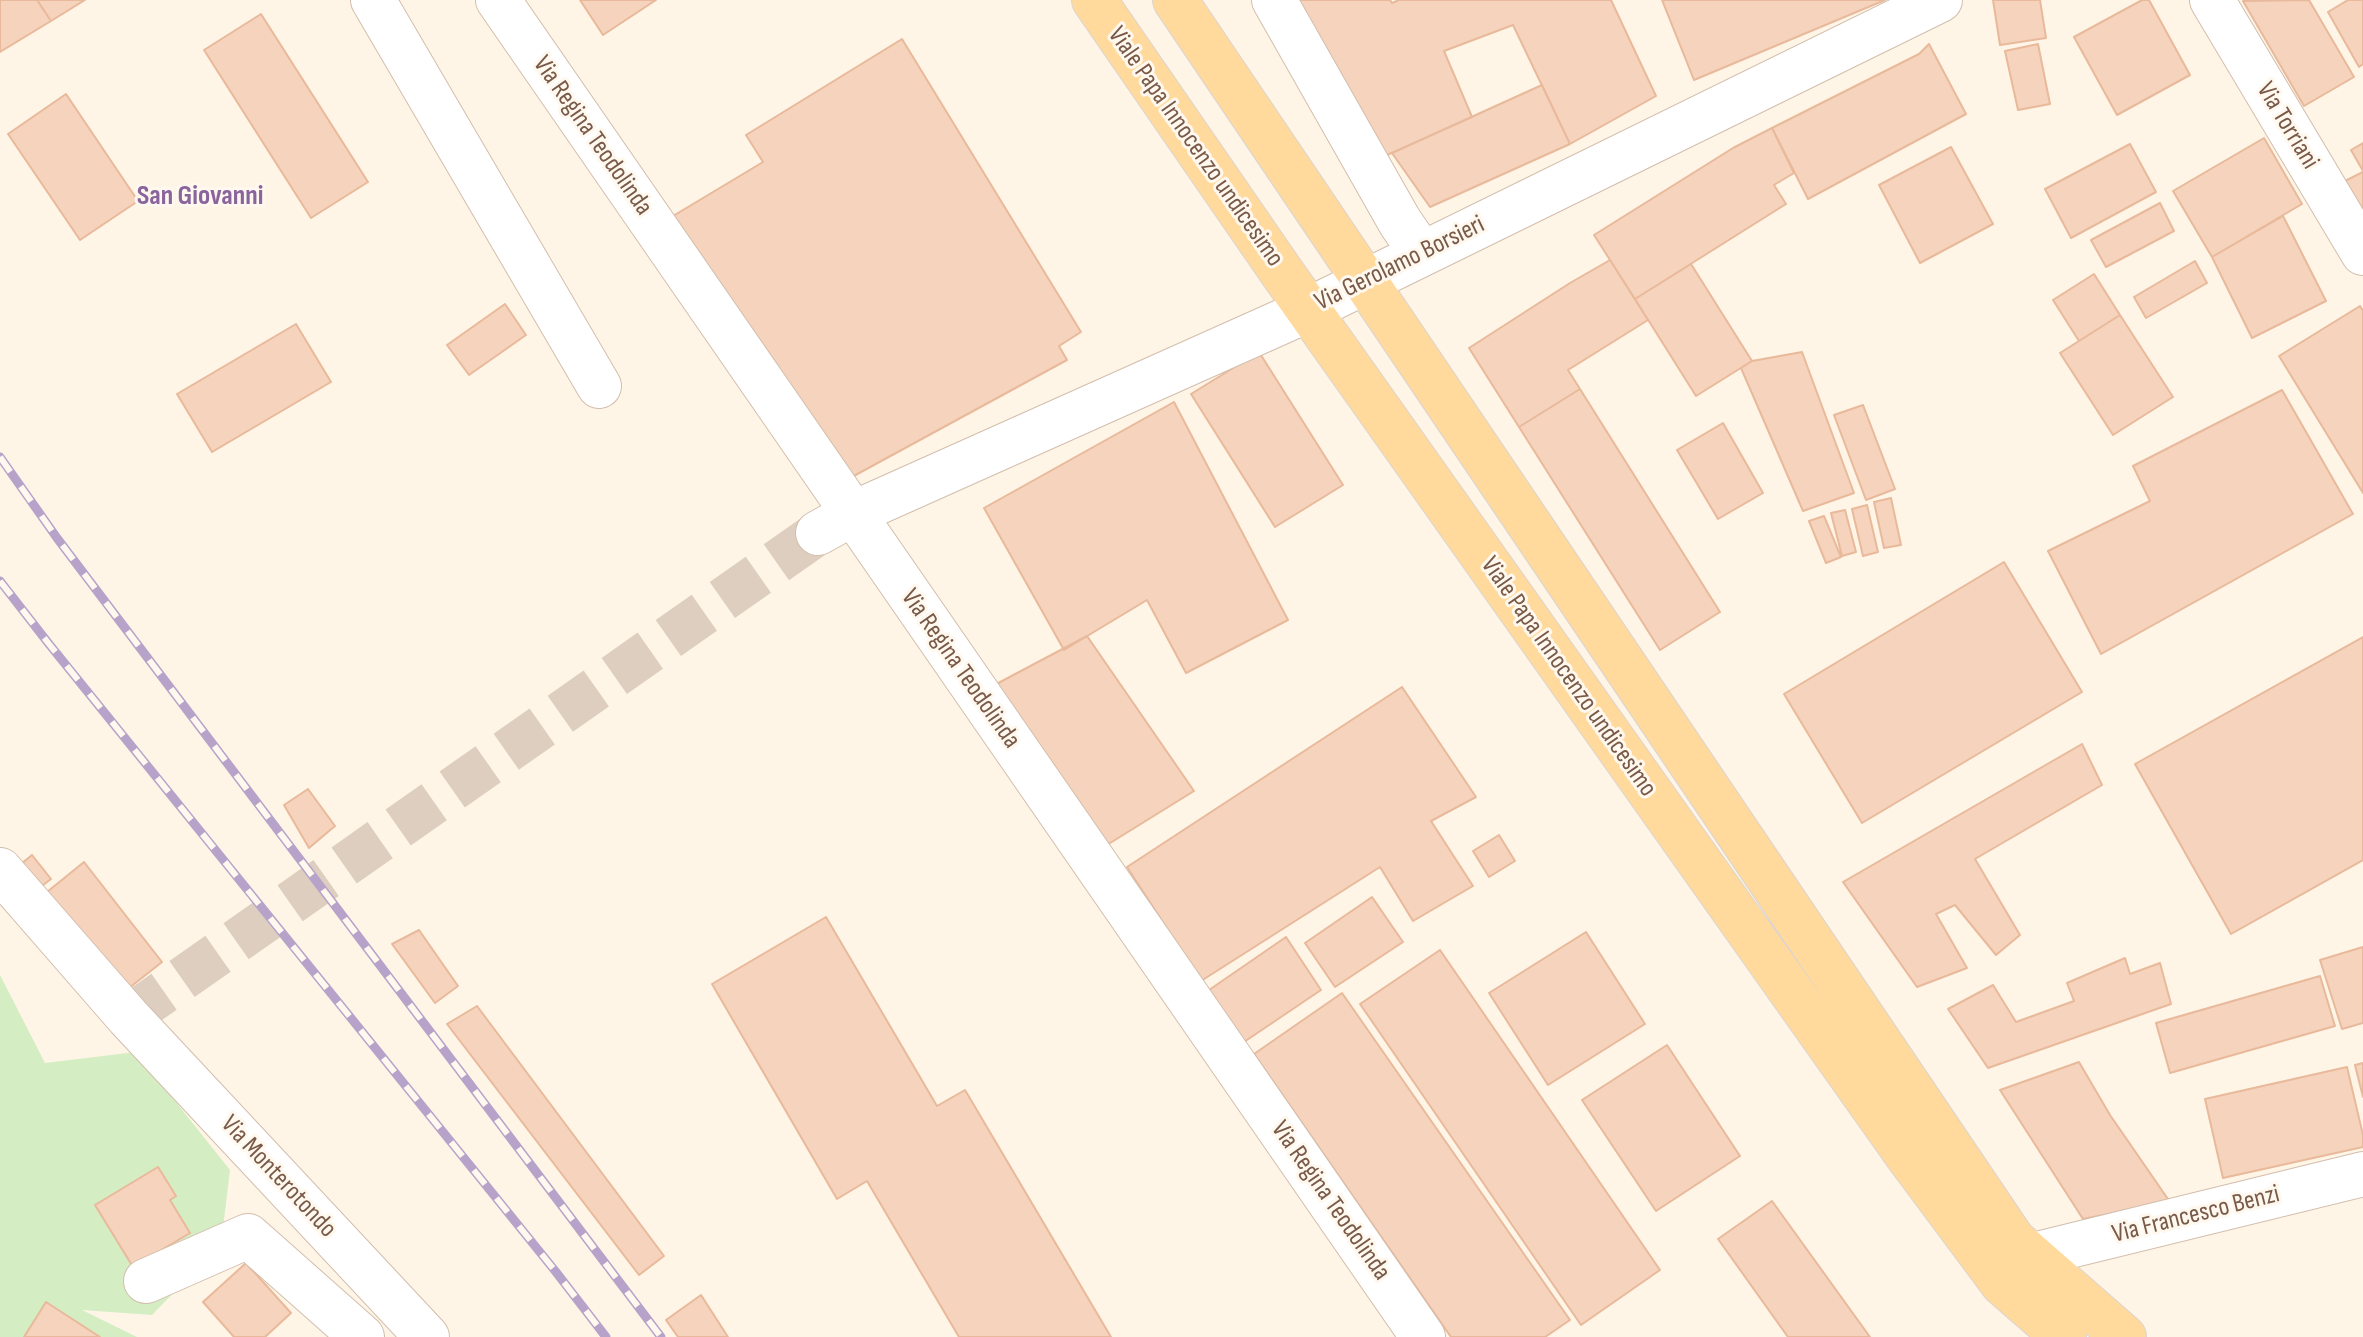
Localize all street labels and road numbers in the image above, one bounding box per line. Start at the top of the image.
street label: Viale Papa Innocenzo undicesimo [1100,21,1290,273]
street label: Via Regina Teodolinda [526,50,658,222]
street label: Via Torriani [2249,77,2325,175]
street label: Via Gerolamo Borsieri [1310,209,1490,319]
street label: Viale Papa Innocenzo undicesimo [1473,551,1663,803]
street label: Via Regina Teodolinda [894,583,1026,755]
street label: Via Monterotondo [214,1109,342,1245]
street label: Via Regina Teodolinda [1264,1115,1396,1287]
street label: Via Francesco Benzi [2109,1179,2283,1251]

